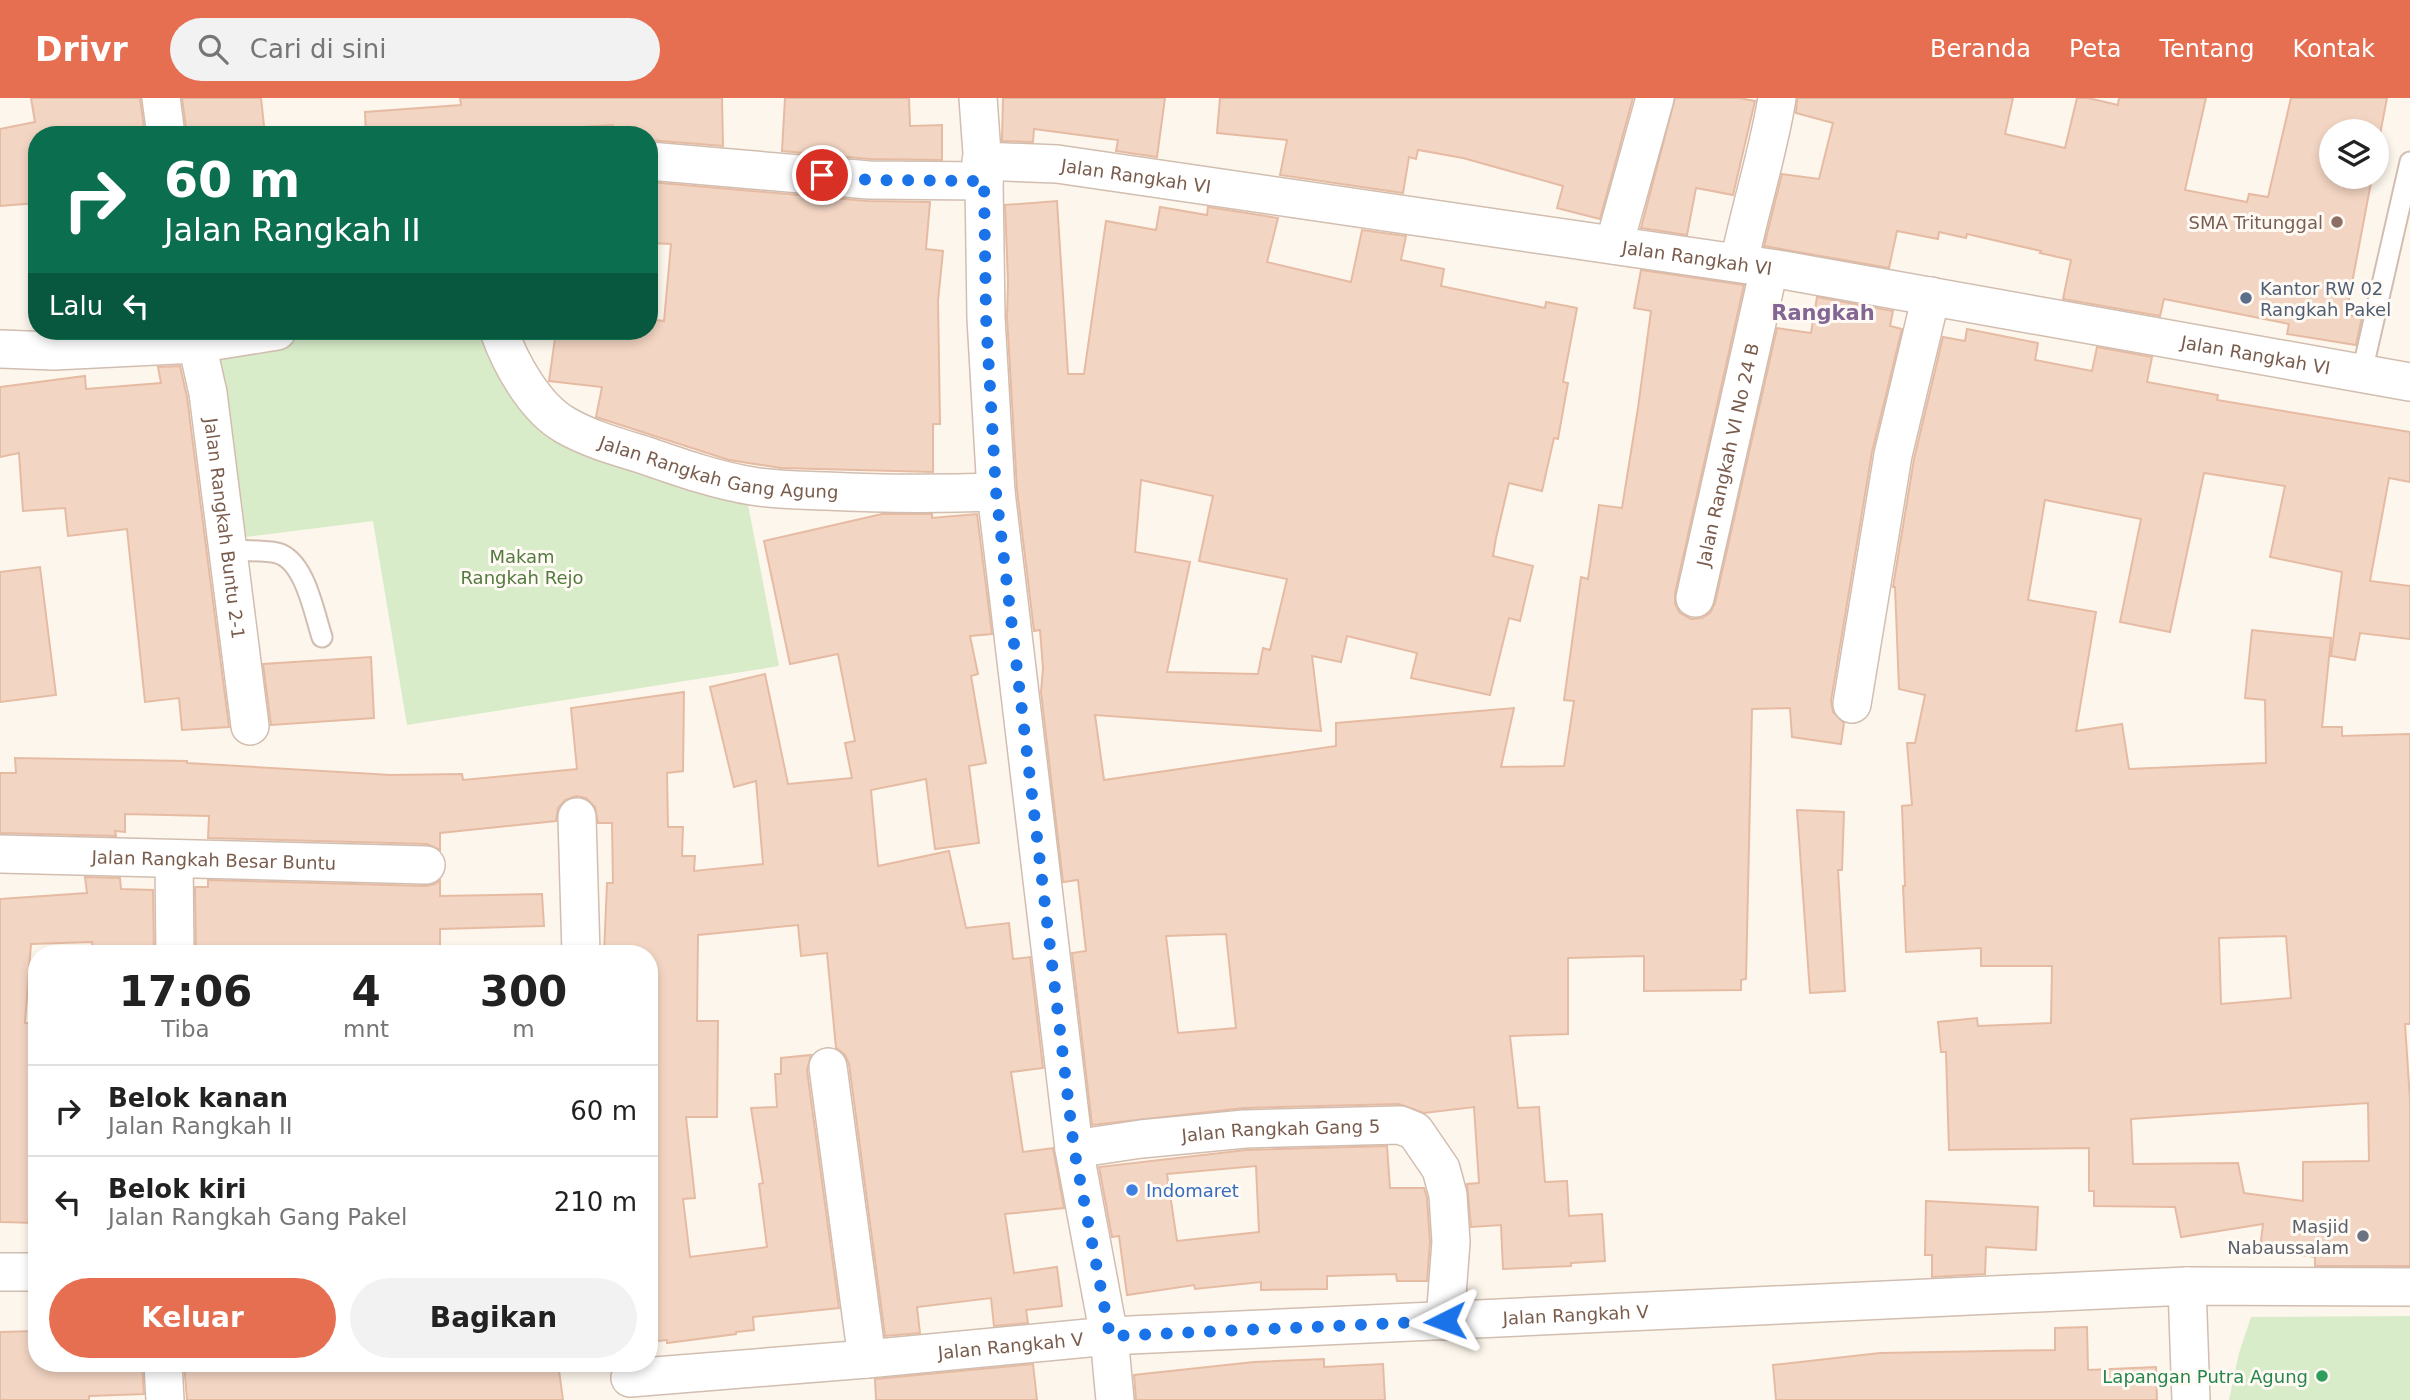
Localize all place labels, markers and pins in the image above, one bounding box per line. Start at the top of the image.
pin [792,145,852,205]
place label: SMA Tritunggal [2189,212,2323,233]
marker: SMA Tritunggal [2329,214,2345,230]
place label: Kantor RW 02 Rangkah Pakel [2260,278,2391,320]
marker: Kantor RW 02 Rangkah Pakel [2238,290,2254,306]
place label: Indomaret [1146,1180,1239,1201]
marker: Indomaret [1124,1182,1140,1198]
place label: Masjid Nabaussalam [2227,1216,2349,1258]
marker: Masjid Nabaussalam [2355,1228,2371,1244]
place label: Lapangan Putra Agung [2102,1366,2308,1387]
marker: Lapangan Putra Agung [2314,1368,2330,1384]

